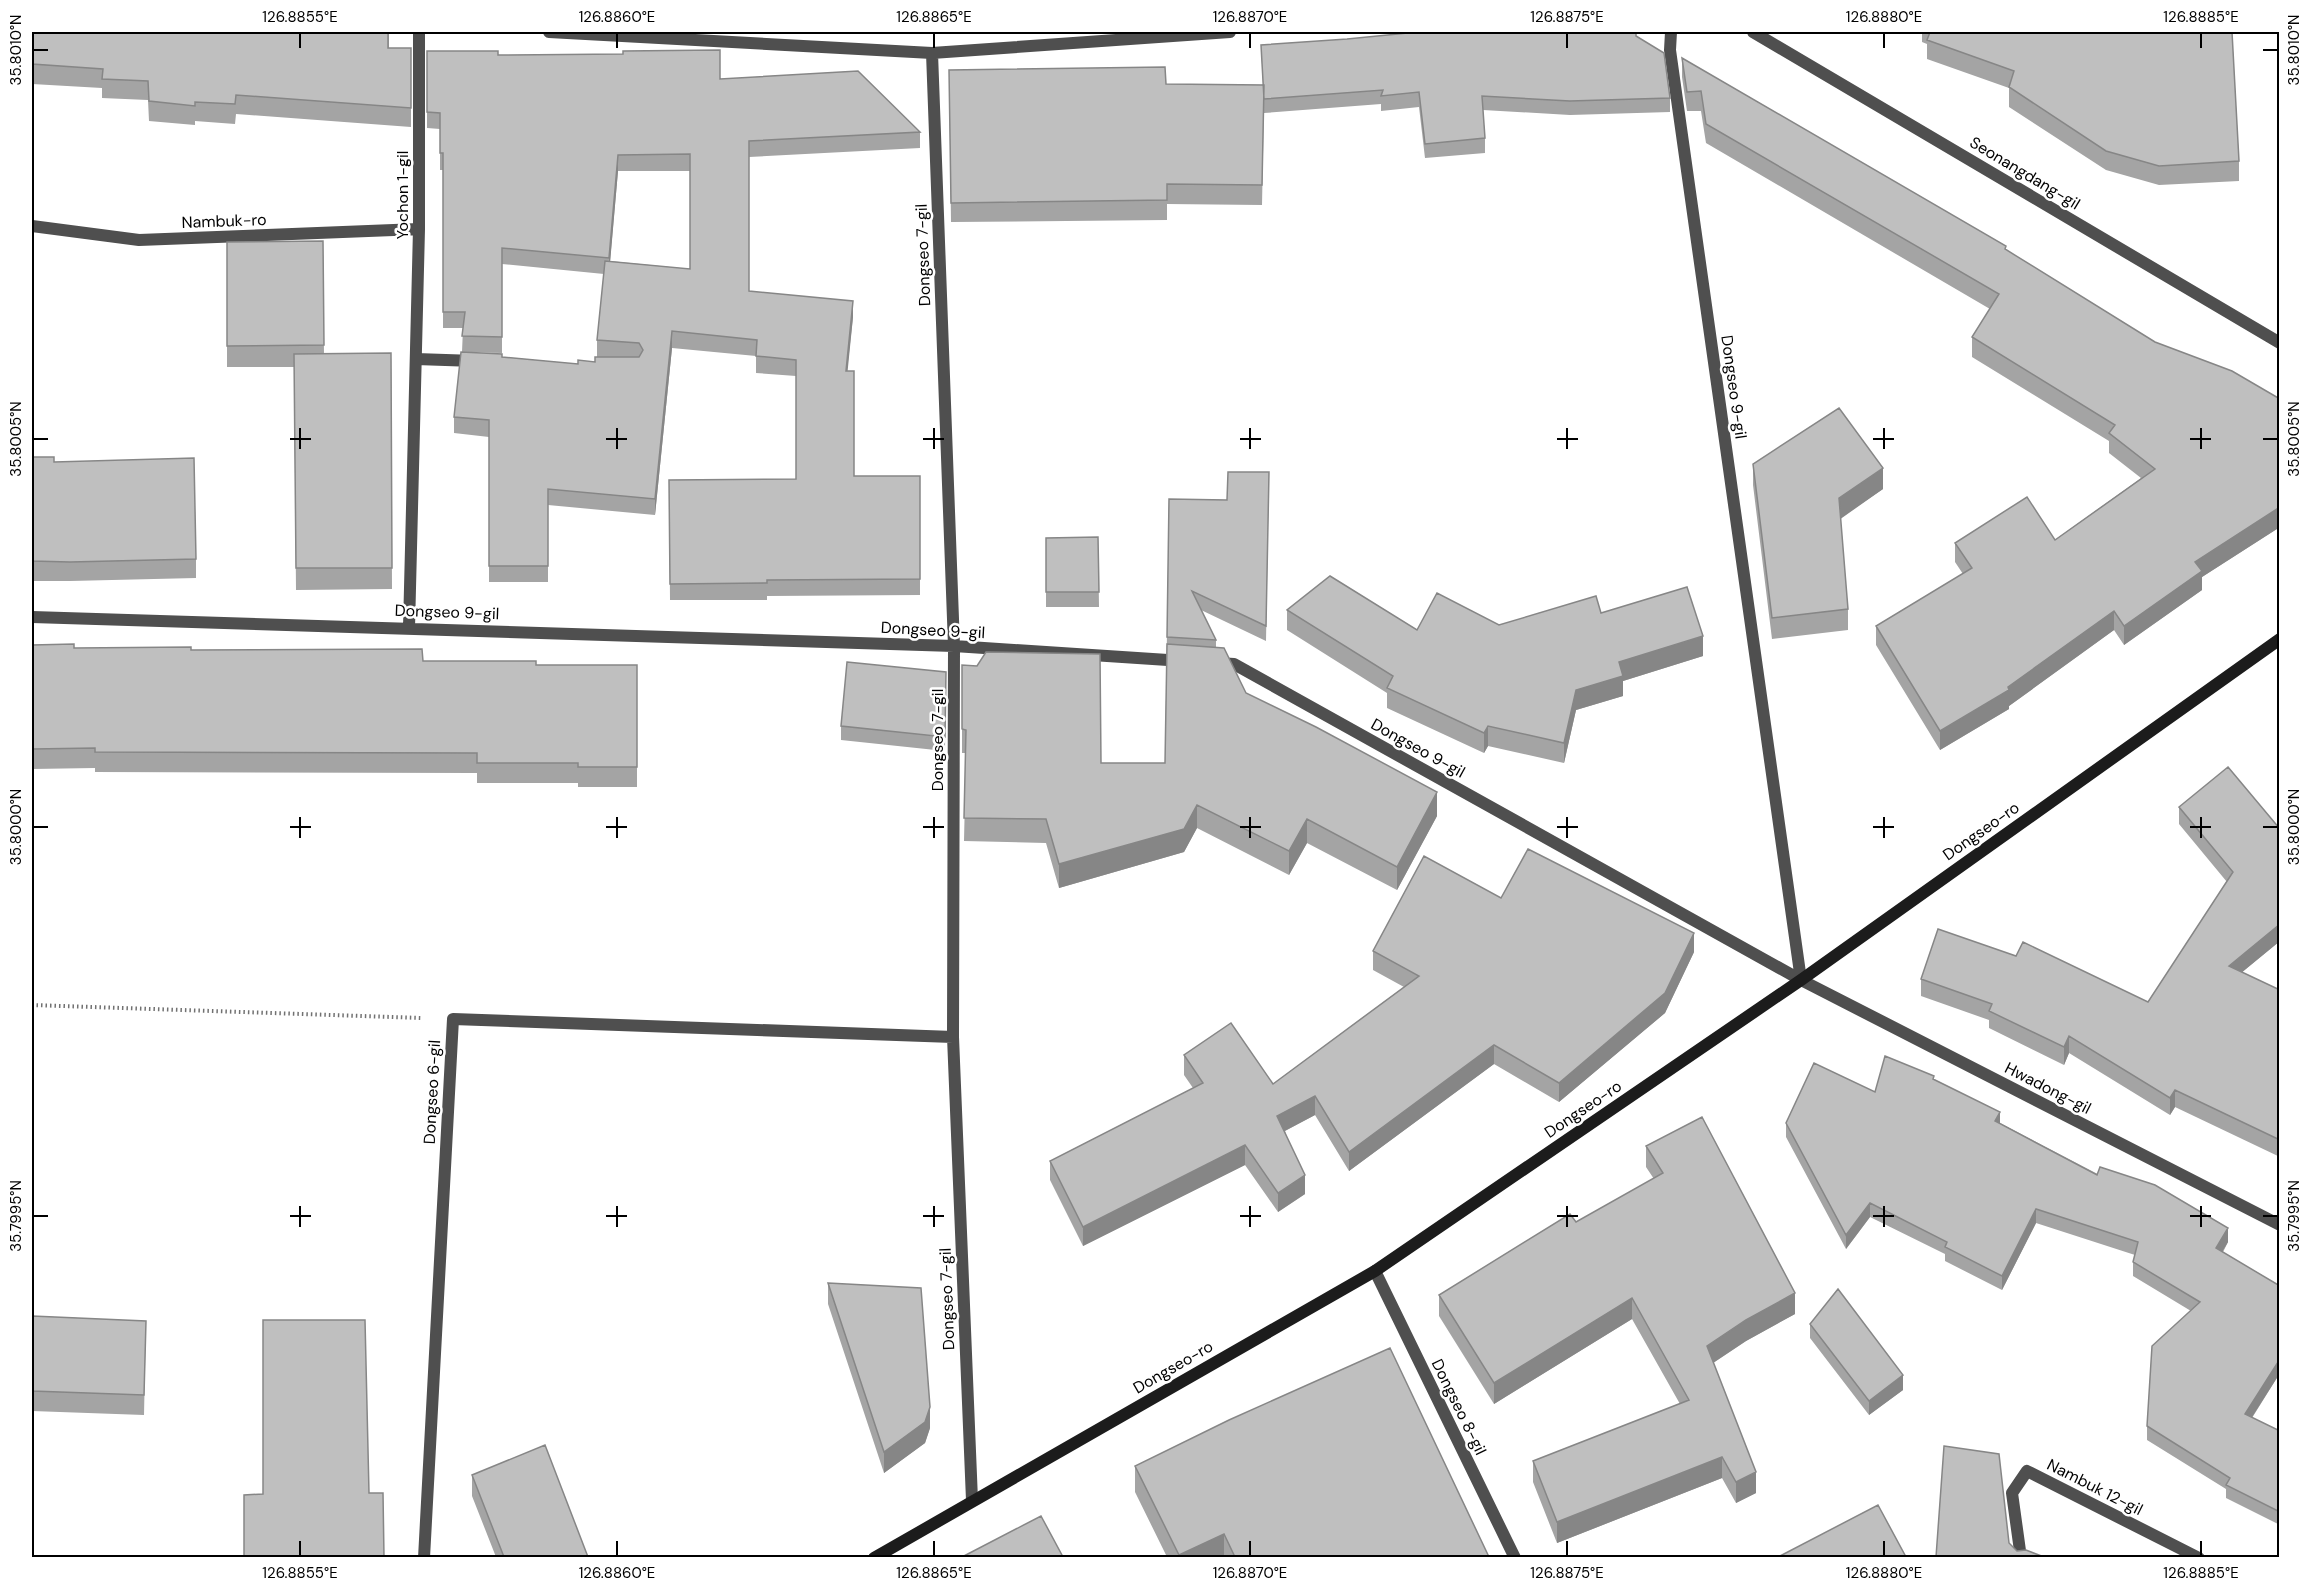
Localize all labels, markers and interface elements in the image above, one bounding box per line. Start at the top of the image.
text: 126.8855°E [262,7,338,27]
text: 126.8860°E [579,7,655,27]
text: 126.8865°E [896,7,972,27]
text: 126.8870°E [1213,7,1287,27]
text: 126.8875°E [1530,7,1604,27]
text: 126.8880°E [1846,7,1922,27]
text: 126.8885°E [2163,7,2239,27]
text: 35.8010°N [6,15,26,85]
text: 35.8010°N [2284,15,2304,85]
street label: Seonangdang-gil [1966,132,2084,214]
street label: Yochon 1-gil [392,151,413,239]
street label: Dongseo 7-gil [911,203,935,307]
street label: Nambuk-ro [181,209,267,233]
street label: Dongseo 9-gil [1716,334,1752,440]
text: 35.8005°N [6,401,26,477]
text: 35.8005°N [2284,401,2304,477]
street label: Dongseo 9-gil [394,600,500,624]
street label: Dongseo 9-gil [880,617,986,643]
street label: Dongseo 7-gil [927,689,948,791]
street label: Dongseo 9-gil [1367,713,1469,783]
text: 35.8000°N [6,789,26,865]
text: 35.8000°N [2284,789,2304,865]
street label: Dongseo-ro [1939,797,2023,865]
street label: Dongseo 6-gil [419,1039,445,1145]
street label: Hwadong-gil [2001,1057,2095,1119]
street label: Dongseo-ro [1540,1075,1626,1143]
text: 35.7995°N [6,1180,26,1252]
text: 35.7995°N [2284,1180,2304,1252]
street label: Dongseo 7-gil [935,1247,959,1351]
street label: Dongseo-ro [1129,1336,1217,1398]
street label: Dongseo 8-gil [1427,1356,1491,1458]
street label: Nambuk 12-gil [2044,1454,2146,1520]
text: 126.8855°E [262,1563,338,1583]
text: 126.8860°E [579,1563,655,1583]
text: 126.8865°E [896,1563,972,1583]
text: 126.8870°E [1213,1563,1287,1583]
text: 126.8875°E [1530,1563,1604,1583]
text: 126.8880°E [1846,1563,1922,1583]
text: 126.8885°E [2163,1563,2239,1583]

